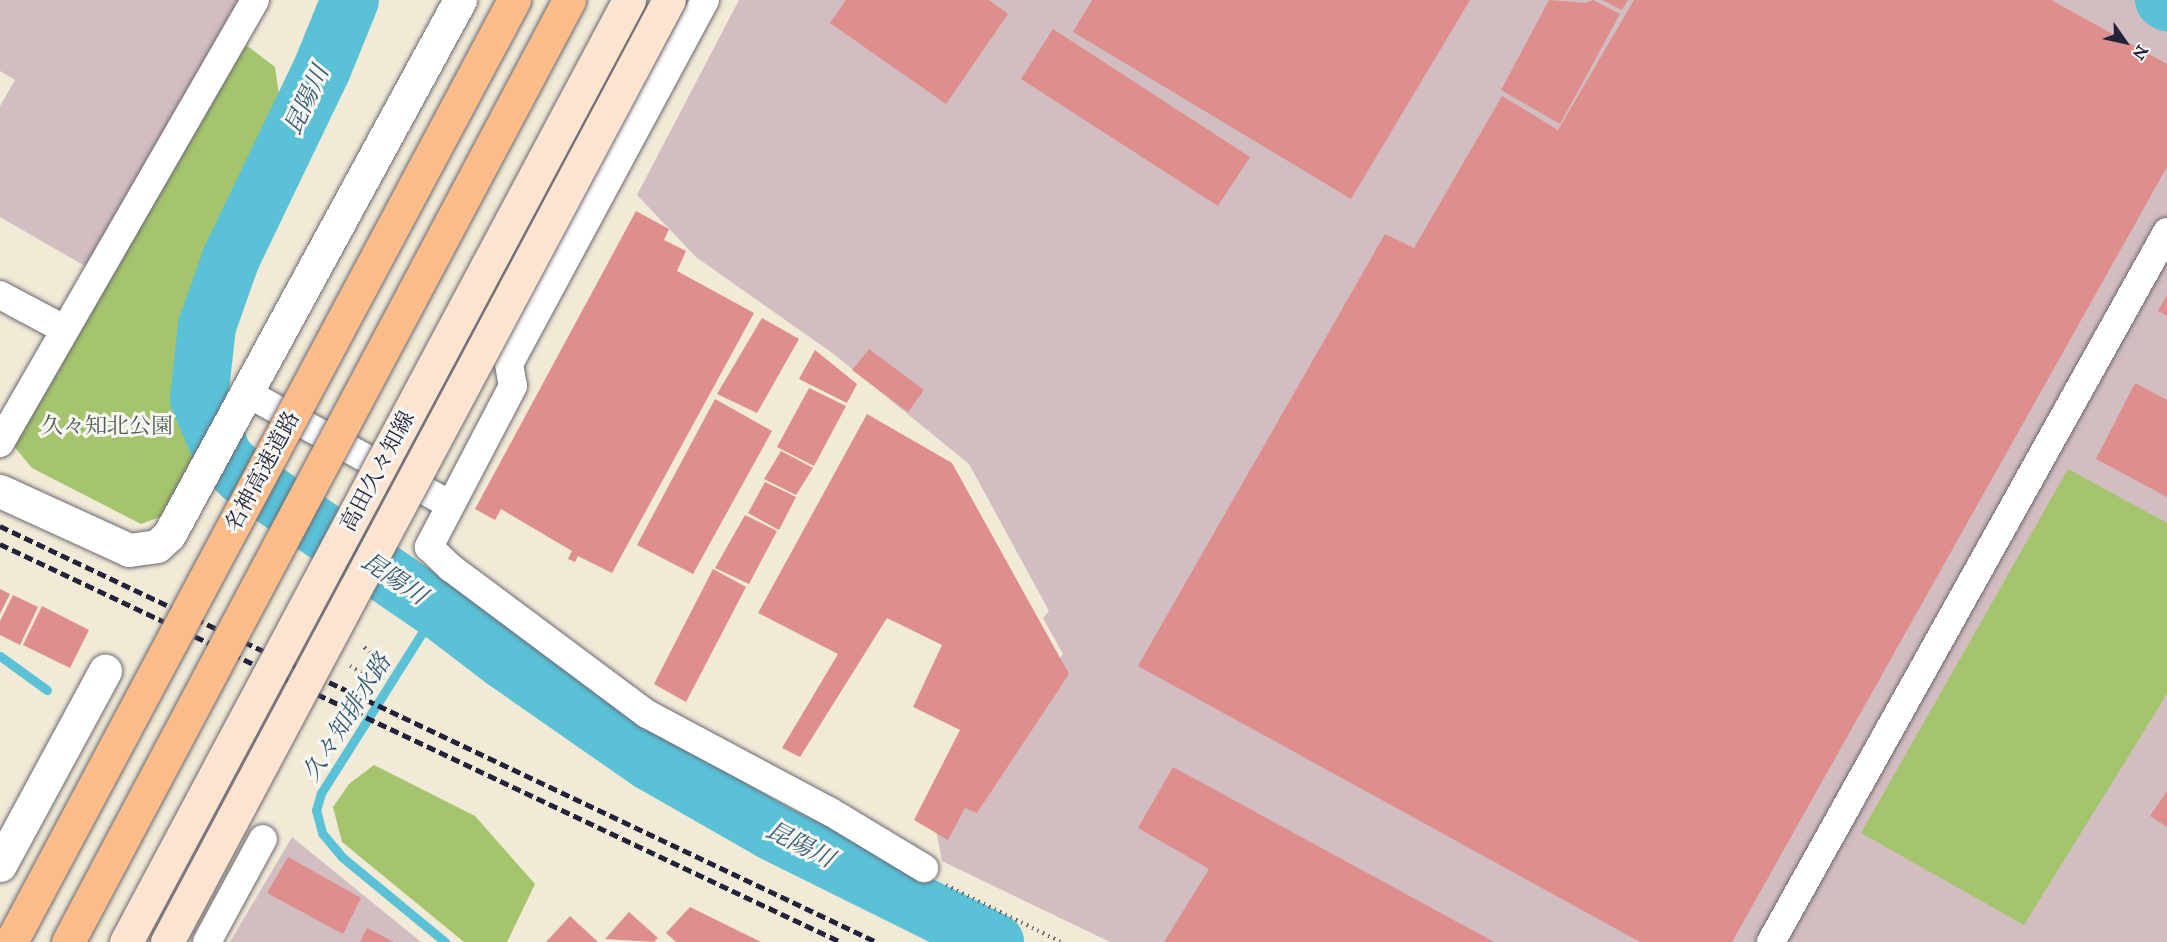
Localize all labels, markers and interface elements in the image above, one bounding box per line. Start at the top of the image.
north arrow [2095,12,2155,72]
text: N [2129,41,2152,63]
water label: 昆陽川 [279,61,335,139]
street label: 名神高速道路 [219,407,305,535]
street label: 高田久々知線 [334,407,420,535]
park label: 久々知北公園 [41,413,173,439]
water label: 昆陽川 [356,547,432,611]
water label: 久々知排水路 [297,649,397,787]
water label: 昆陽川 [761,816,839,874]

